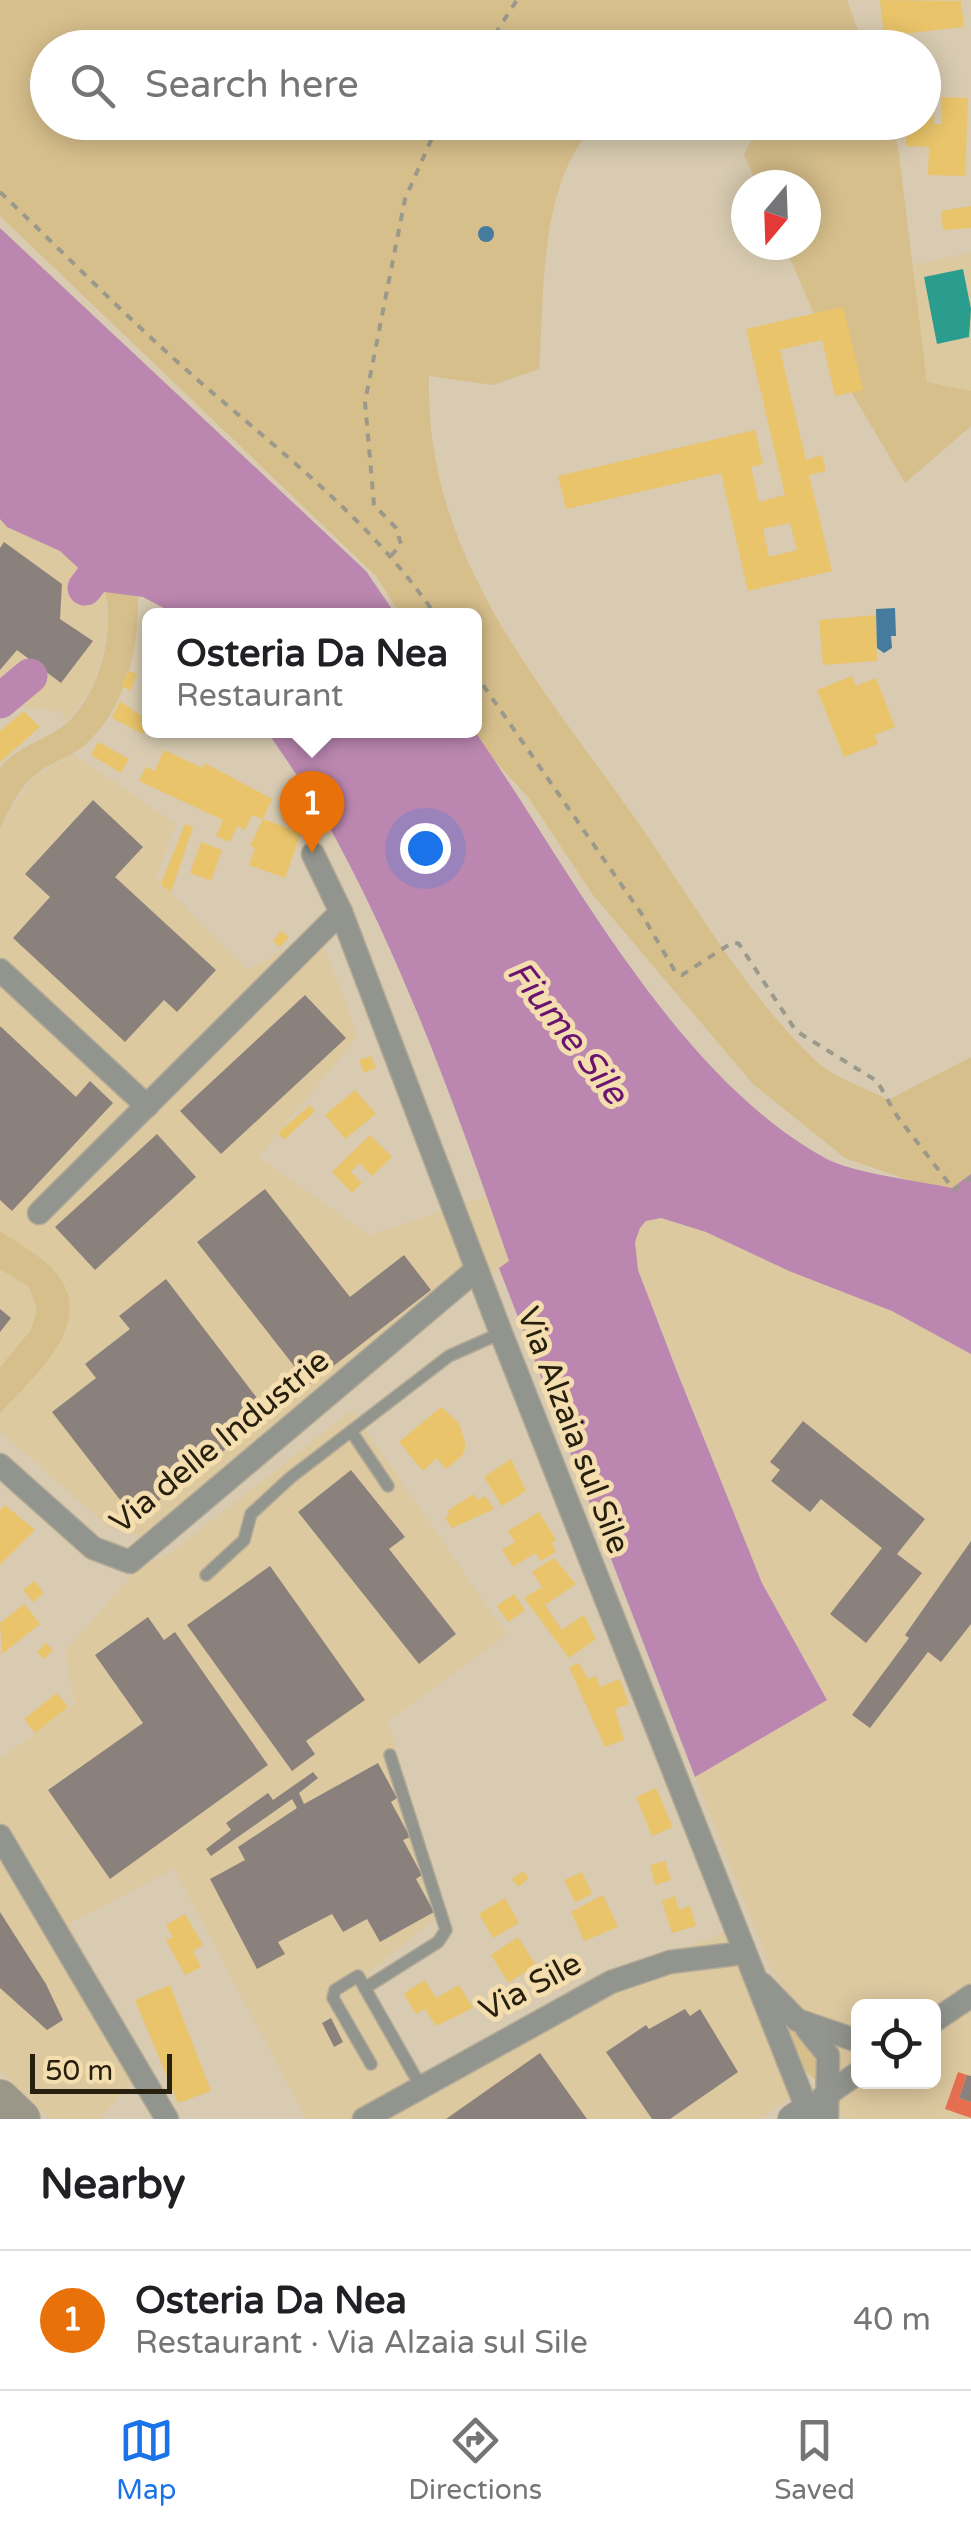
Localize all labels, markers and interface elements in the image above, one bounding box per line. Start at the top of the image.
search box [30,30,941,140]
icon: search [65,58,120,113]
text: Search here [145,62,359,108]
north arrow [731,170,821,260]
popup [142,608,482,738]
text: Osteria Da Nea [176,631,448,677]
text: Restaurant [176,677,343,715]
pin: 1 [280,770,344,853]
your location [400,823,451,874]
water label: Fiume Sile [498,953,638,1114]
street label: Via Alzaia sul Sile [509,1302,638,1559]
street label: Via delle Industrie [103,1342,337,1542]
street label: Via Sile [473,1944,588,2029]
map controls [851,1999,941,2089]
button: locate [851,1999,941,2089]
scale bar [30,2049,172,2094]
text: 50 m [45,2054,113,2088]
text: Nearby [40,2159,185,2210]
text: Osteria Da Nea [135,2278,407,2324]
text: 1 [62,2301,83,2339]
text: 40 m [853,2301,931,2339]
text: Restaurant · Via Alzaia sul Sile [135,2324,588,2362]
tab: Map [116,2413,176,2507]
tab: Directions [408,2413,542,2507]
tab: Saved [774,2413,855,2507]

